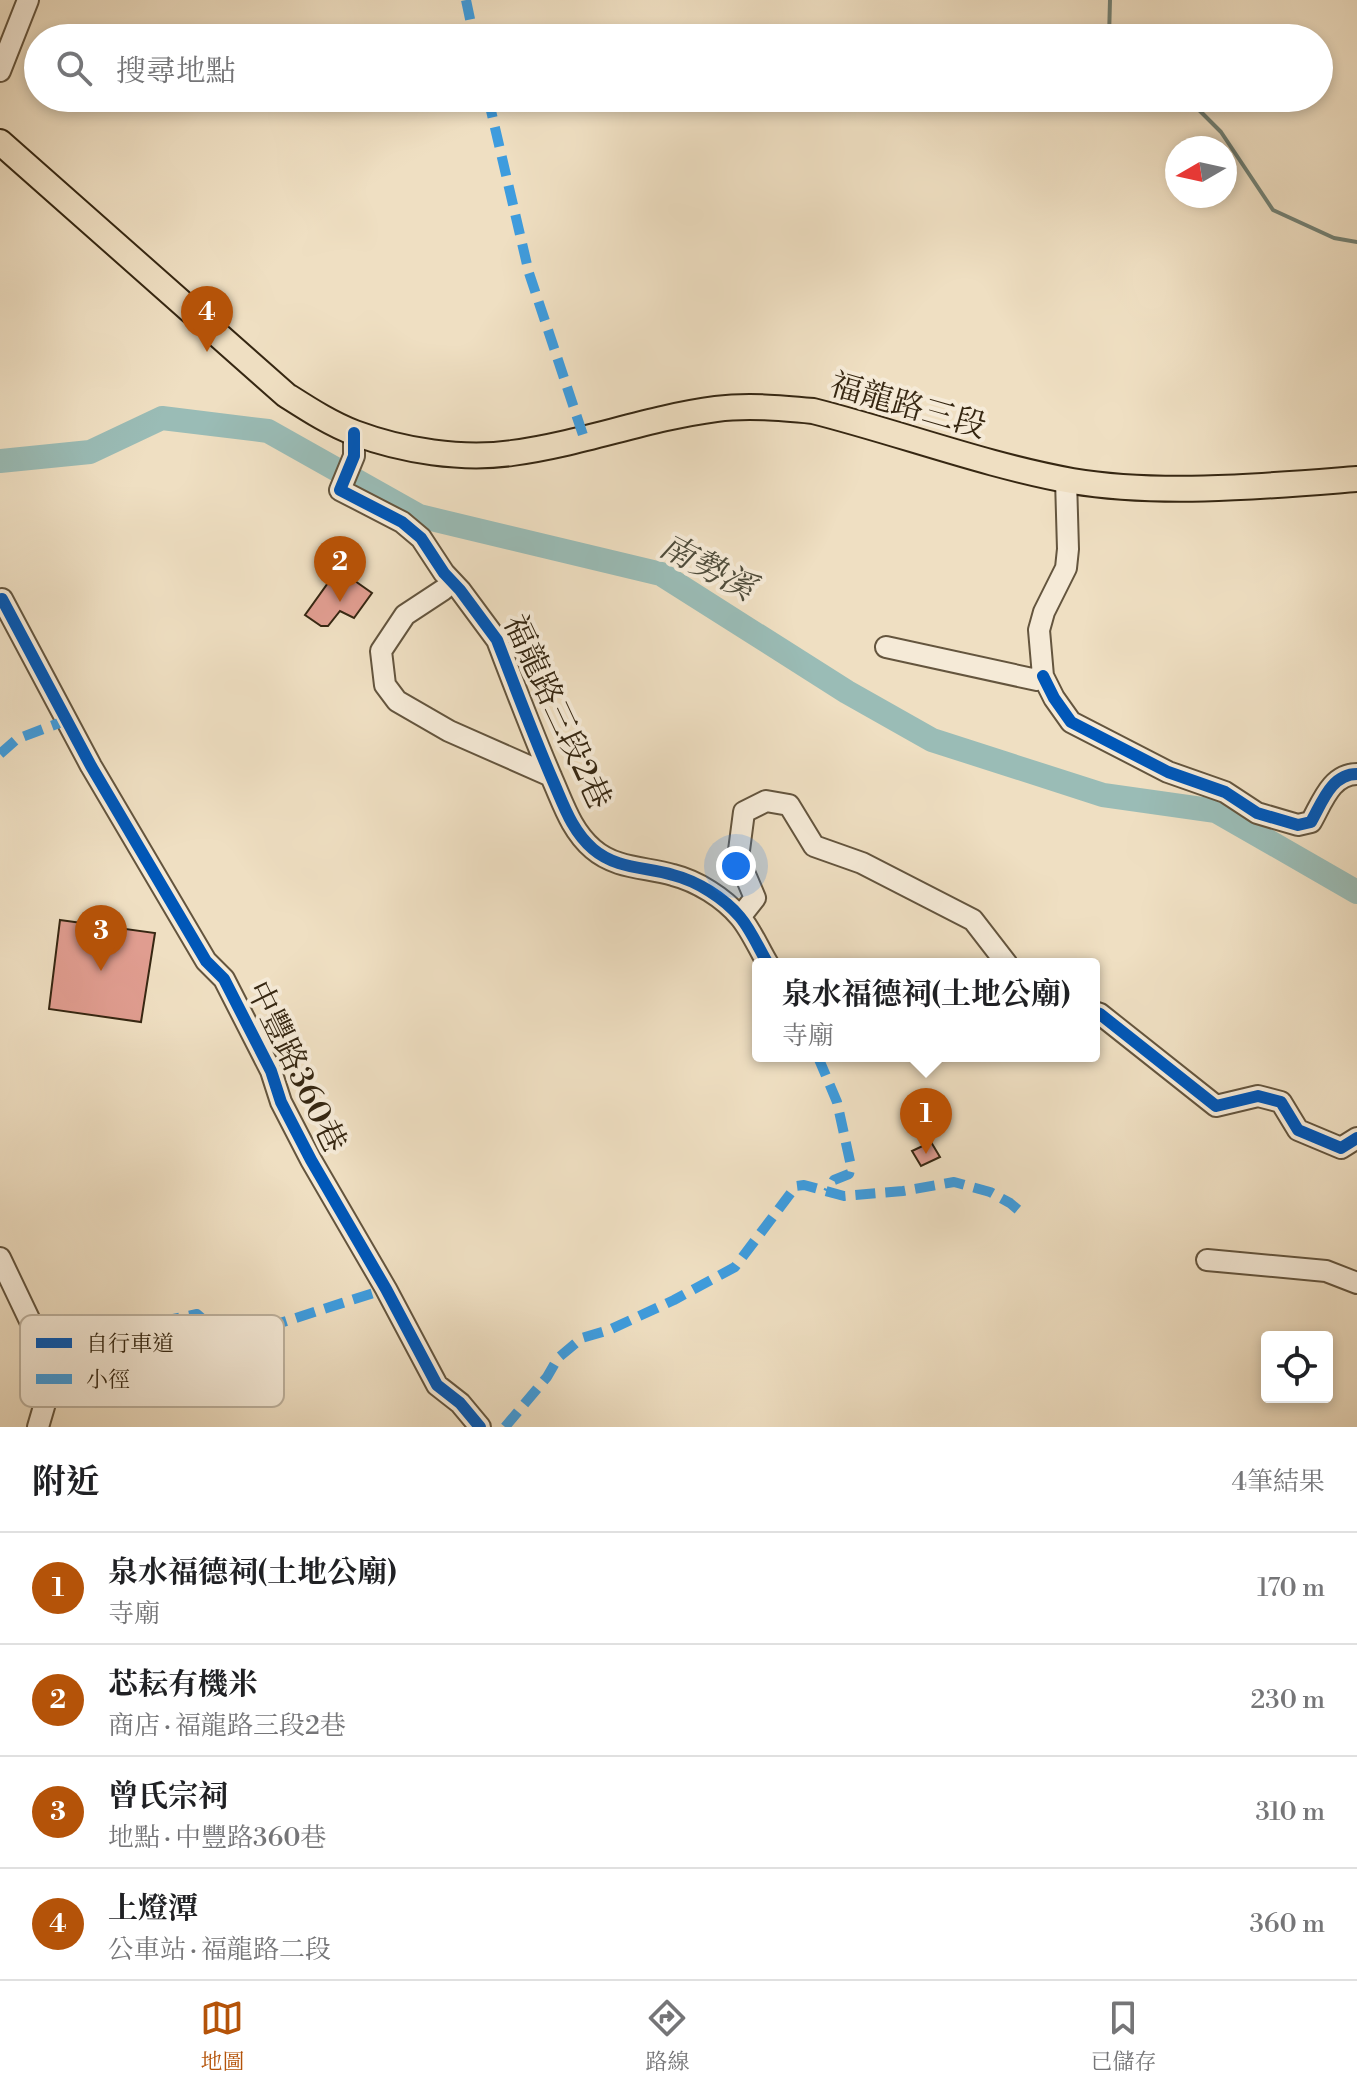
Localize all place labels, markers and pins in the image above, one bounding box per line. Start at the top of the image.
pin: 4 [181,286,233,352]
pin: 2 [314,536,366,602]
pin: 3 [75,905,127,971]
pin: 1 [900,1088,952,1154]

